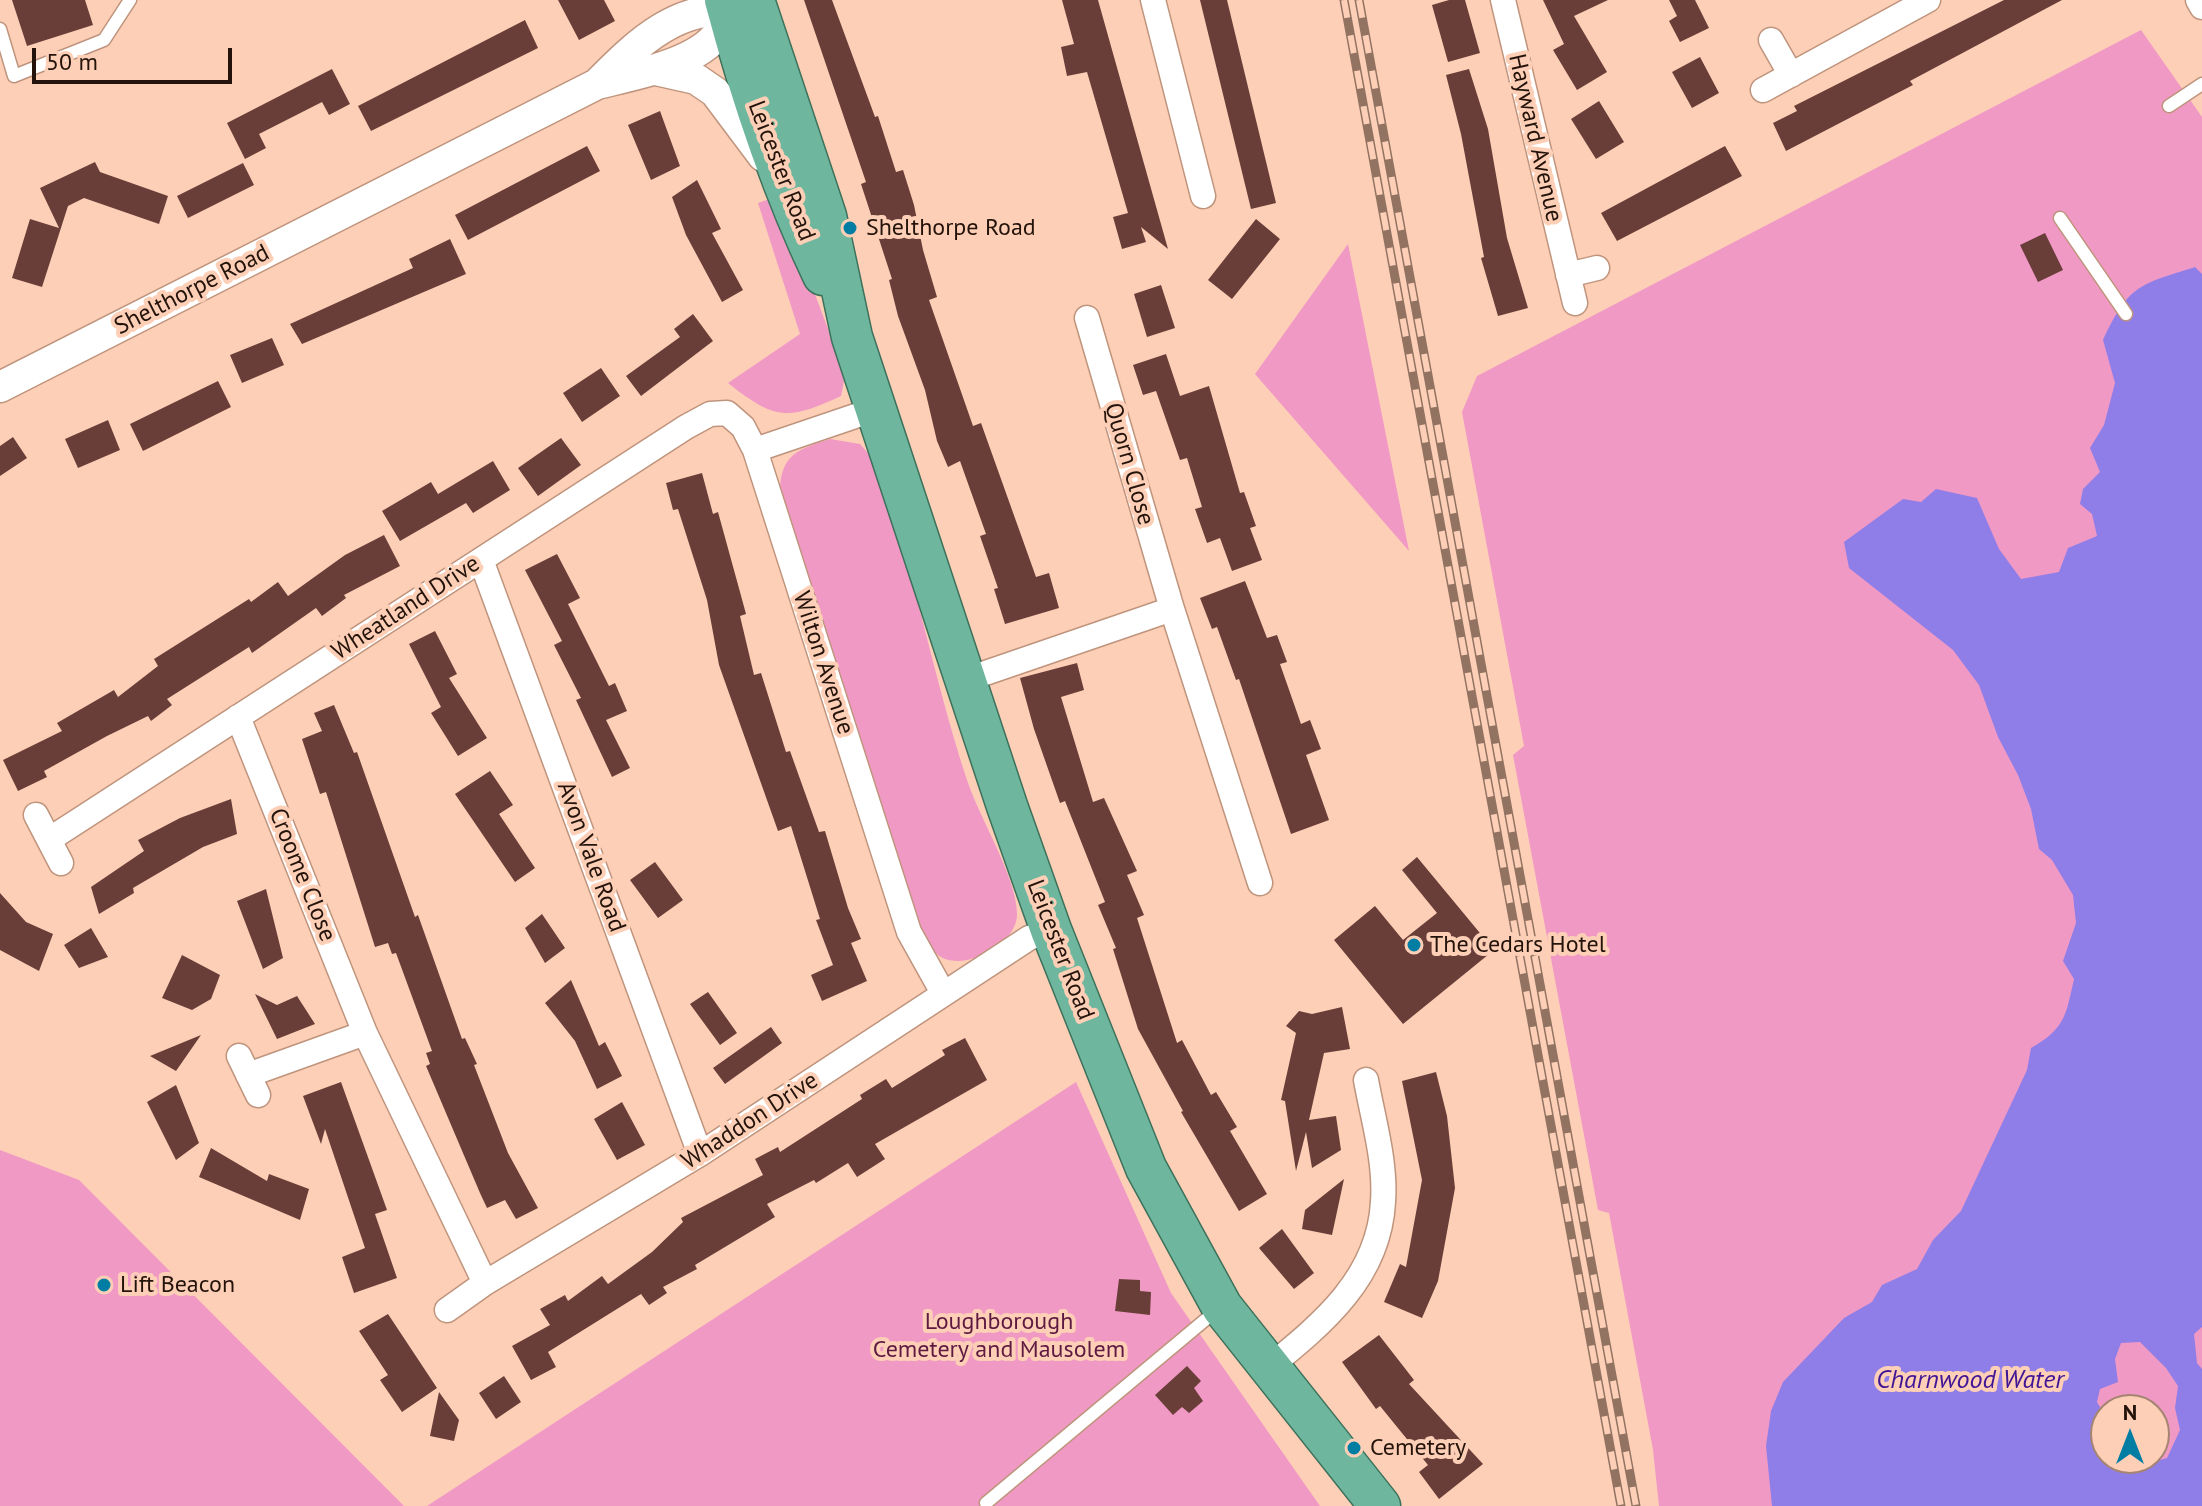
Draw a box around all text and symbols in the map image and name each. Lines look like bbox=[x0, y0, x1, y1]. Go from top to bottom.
scale bar bbox=[36, 32, 236, 82]
text: 50 m bbox=[46, 46, 98, 77]
street label: Hayward Avenue bbox=[1502, 51, 1568, 225]
street label: Leicester Road bbox=[741, 97, 821, 245]
place label: Shelthorpe Road bbox=[866, 214, 1036, 242]
marker: Shelthorpe Road bbox=[841, 219, 859, 237]
street label: Shelthorpe Road bbox=[110, 239, 274, 341]
street label: Quorn Close bbox=[1098, 400, 1160, 528]
street label: Wheatland Drive bbox=[327, 550, 485, 666]
street label: Wilton Avenue bbox=[786, 588, 860, 738]
street label: Avon Vale Road bbox=[551, 778, 631, 936]
street label: Croome Close bbox=[262, 804, 342, 946]
street label: Leicester Road bbox=[1020, 876, 1100, 1024]
place label: The Cedars Hotel bbox=[1430, 931, 1606, 959]
marker: The Cedars Hotel bbox=[1405, 936, 1423, 954]
street label: Whaddon Drive bbox=[676, 1066, 824, 1176]
place label: Lift Beacon bbox=[120, 1271, 235, 1299]
marker: Lift Beacon bbox=[95, 1276, 113, 1294]
park label: Loughborough Cemetery and Mausolem bbox=[873, 1308, 1125, 1364]
water label: Charnwood Water bbox=[1876, 1365, 2064, 1397]
north arrow bbox=[2090, 1394, 2170, 1474]
text: N bbox=[2123, 1398, 2137, 1426]
place label: Cemetery bbox=[1370, 1434, 1466, 1462]
marker: Cemetery bbox=[1345, 1439, 1363, 1457]

